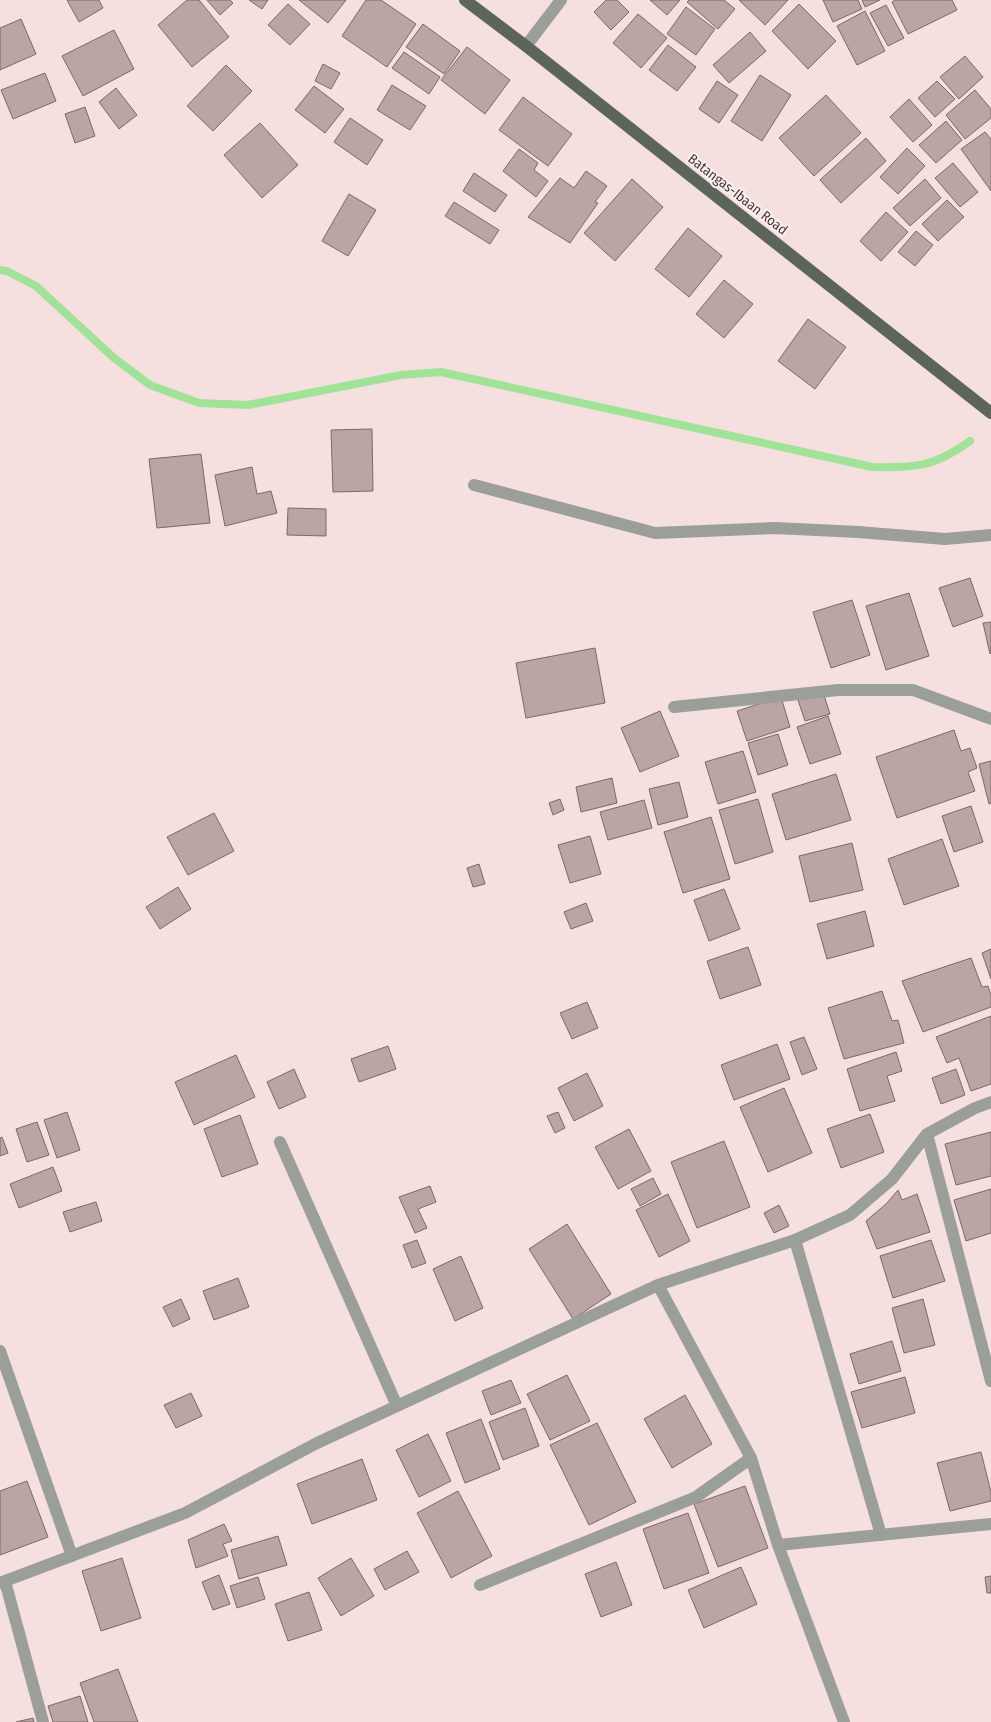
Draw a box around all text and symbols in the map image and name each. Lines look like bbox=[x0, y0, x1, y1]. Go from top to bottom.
street label: Batangas-Ibaan Road bbox=[685, 150, 791, 239]

